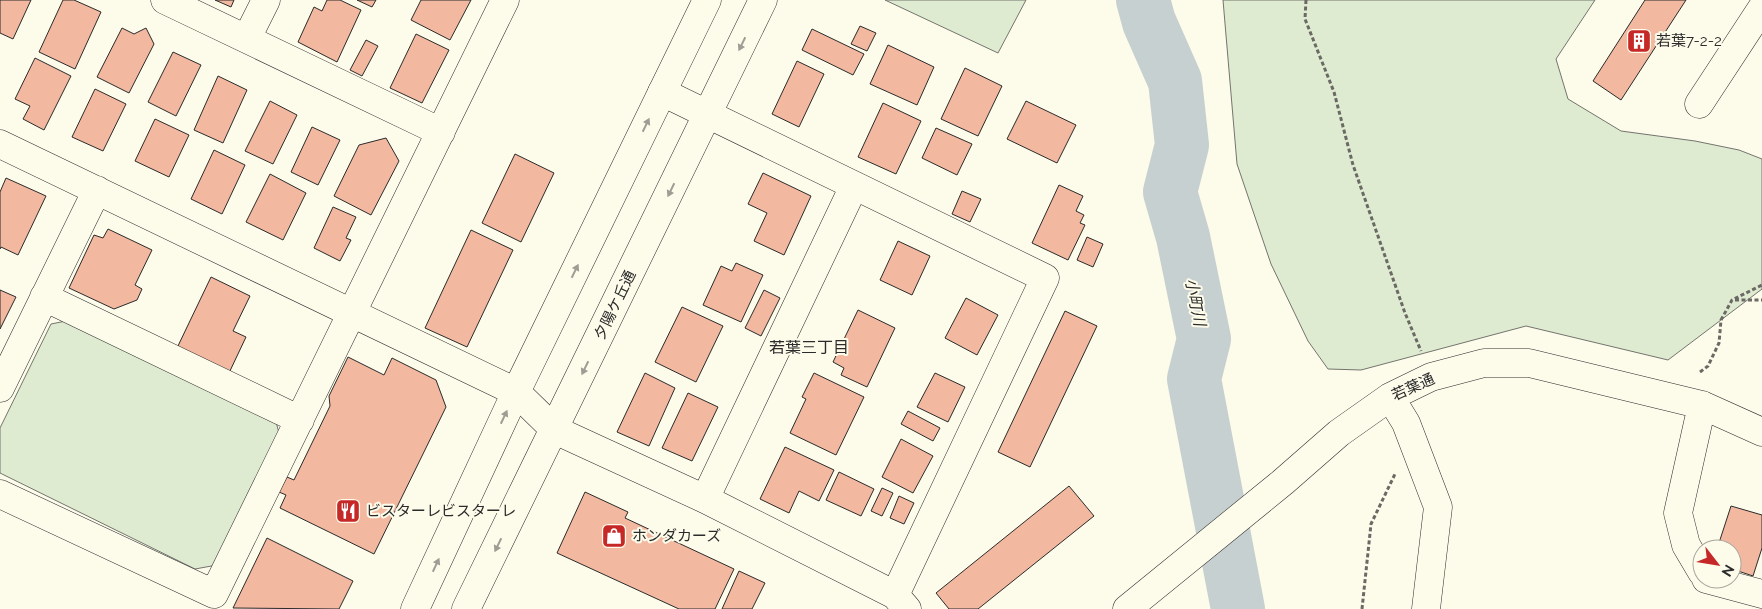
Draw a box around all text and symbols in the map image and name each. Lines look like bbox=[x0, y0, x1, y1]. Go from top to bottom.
building icon: 若葉7-2-2 bbox=[1626, 28, 1652, 54]
place label: 若葉7-2-2 bbox=[1656, 32, 1722, 50]
one-way arrow bbox=[738, 37, 746, 51]
one-way arrow bbox=[642, 118, 650, 132]
one-way arrow bbox=[667, 183, 675, 197]
one-way arrow bbox=[571, 264, 579, 278]
street label: 夕陽ケ丘通 bbox=[590, 267, 640, 343]
water label: 小町川 bbox=[1182, 277, 1210, 329]
district label: 若葉三丁目 bbox=[769, 338, 849, 357]
one-way arrow bbox=[581, 361, 589, 375]
street label: 若葉通 bbox=[1389, 370, 1437, 404]
one-way arrow bbox=[500, 410, 508, 424]
restaurant icon: ビスターレビスターレ bbox=[335, 498, 361, 524]
place label: ビスターレビスターレ bbox=[366, 502, 516, 520]
shop icon: ホンダカーズ bbox=[601, 523, 627, 549]
place label: ホンダカーズ bbox=[632, 527, 721, 545]
one-way arrow bbox=[494, 538, 502, 552]
north arrow bbox=[1692, 539, 1742, 589]
one-way arrow bbox=[432, 558, 440, 572]
text: N bbox=[1719, 562, 1738, 579]

